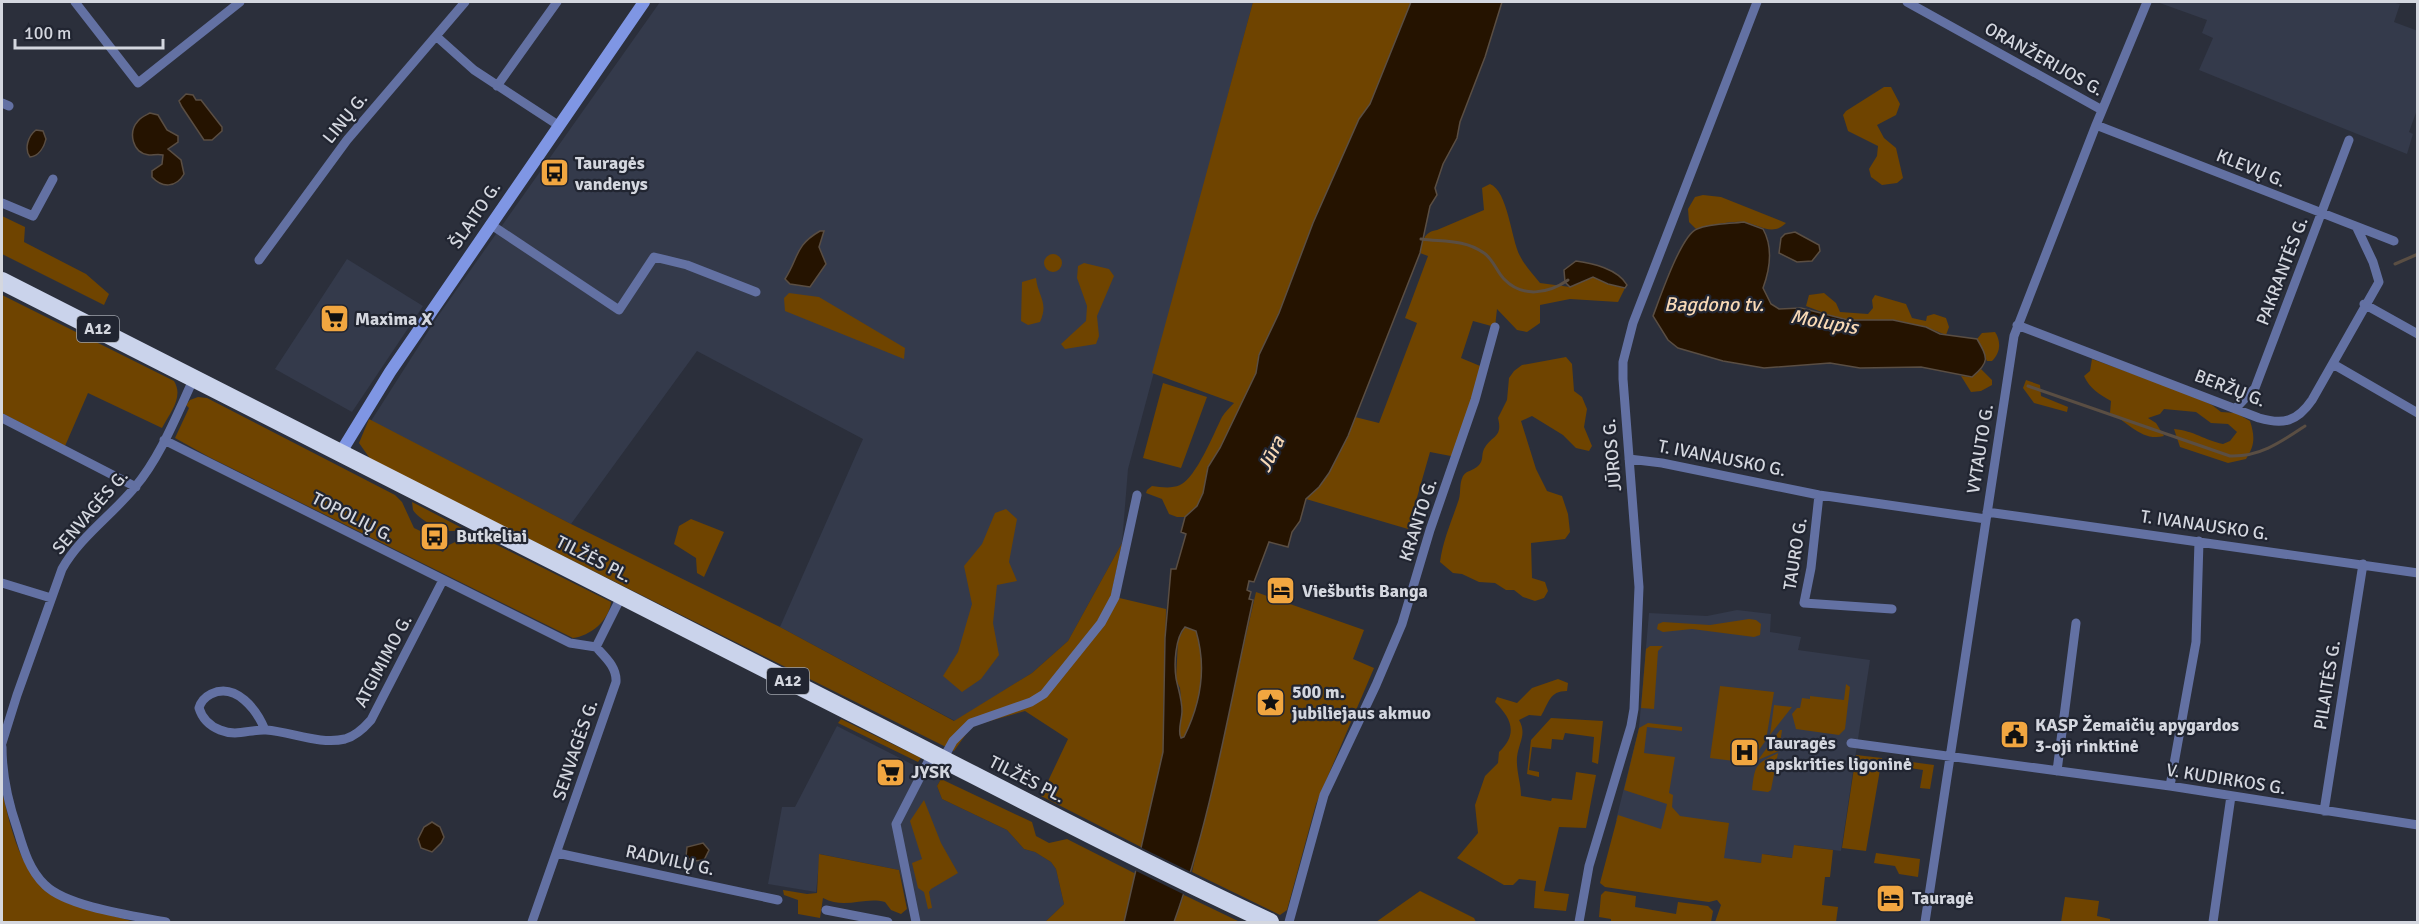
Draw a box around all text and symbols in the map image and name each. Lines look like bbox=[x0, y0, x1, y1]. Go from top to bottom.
scale bar bbox=[15, 12, 164, 50]
street label: ORANŽERIJOS G. bbox=[1981, 17, 2107, 101]
text: 100 m bbox=[24, 22, 71, 44]
street label: LINŲ G. bbox=[318, 88, 372, 148]
street label: KLEVŲ G. bbox=[2213, 144, 2289, 192]
place label: Tauragės vandenys bbox=[574, 152, 648, 195]
bus stop icon: Tauragės vandenys bbox=[538, 157, 570, 189]
street label: ŠLAITO G. bbox=[445, 177, 505, 253]
street label: PAKRANTĖS G. bbox=[2251, 214, 2313, 328]
water label: Bagdono tv. bbox=[1664, 292, 1764, 317]
supermarket icon: Maxima X bbox=[318, 303, 350, 335]
water label: Molupis bbox=[1788, 304, 1862, 341]
place label: Maxima X bbox=[355, 308, 432, 330]
road number: A12 bbox=[77, 316, 119, 342]
street label: BERŽŲ G. bbox=[2191, 364, 2269, 412]
street label: VYTAUTO G. bbox=[1962, 403, 1998, 495]
street label: JŪROS G. bbox=[1598, 418, 1626, 492]
water label: Jūra bbox=[1252, 431, 1291, 476]
street label: T. IVANAUSKO G. bbox=[1656, 435, 1788, 481]
street label: SENVAGĖS G. bbox=[47, 465, 133, 559]
street label: KRANTO G. bbox=[1394, 476, 1442, 564]
street label: TOPOLIŲ G. bbox=[308, 487, 398, 547]
street label: T. IVANAUSKO G. bbox=[2139, 505, 2271, 545]
street label: TAURO G. bbox=[1778, 516, 1812, 592]
bus stop icon: Butkeliai bbox=[419, 520, 451, 552]
place label: Butkeliai bbox=[456, 525, 527, 547]
street label: TILŽĖS PL. bbox=[553, 531, 635, 587]
hotel icon: Viešbutis Banga bbox=[1265, 575, 1297, 607]
place label: Viešbutis Banga bbox=[1302, 580, 1428, 602]
street label: ATGIMIMO G. bbox=[349, 611, 417, 711]
street label: PILAITĖS G. bbox=[2309, 639, 2345, 731]
road number: A12 bbox=[767, 668, 809, 694]
place label: 500 m. jubiliejaus akmuo bbox=[1292, 681, 1431, 724]
place icon: 500 m. jubiliejaus akmuo bbox=[1255, 686, 1287, 718]
street label: SENVAGĖS G. bbox=[548, 697, 602, 803]
place label: KASP Žemaičių apygardos 3-oji rinktinė bbox=[2035, 714, 2239, 757]
public building icon: KASP Žemaičių apygardos 3-oji rinktinė bbox=[1998, 719, 2030, 751]
place label: Tauragės apskrities ligoninė bbox=[1766, 732, 1912, 775]
hospital icon: Tauragės apskrities ligoninė bbox=[1729, 737, 1761, 769]
street label: TILŽĖS PL. bbox=[986, 751, 1068, 807]
supermarket icon: JYSK bbox=[874, 756, 906, 788]
street label: V. KUDIRKOS G. bbox=[2165, 759, 2287, 799]
place label: JYSK bbox=[911, 761, 951, 783]
street label: RADVILŲ G. bbox=[624, 840, 716, 880]
hotel icon: Tauragė bbox=[1875, 882, 1907, 914]
place label: Tauragė bbox=[1912, 887, 1974, 909]

